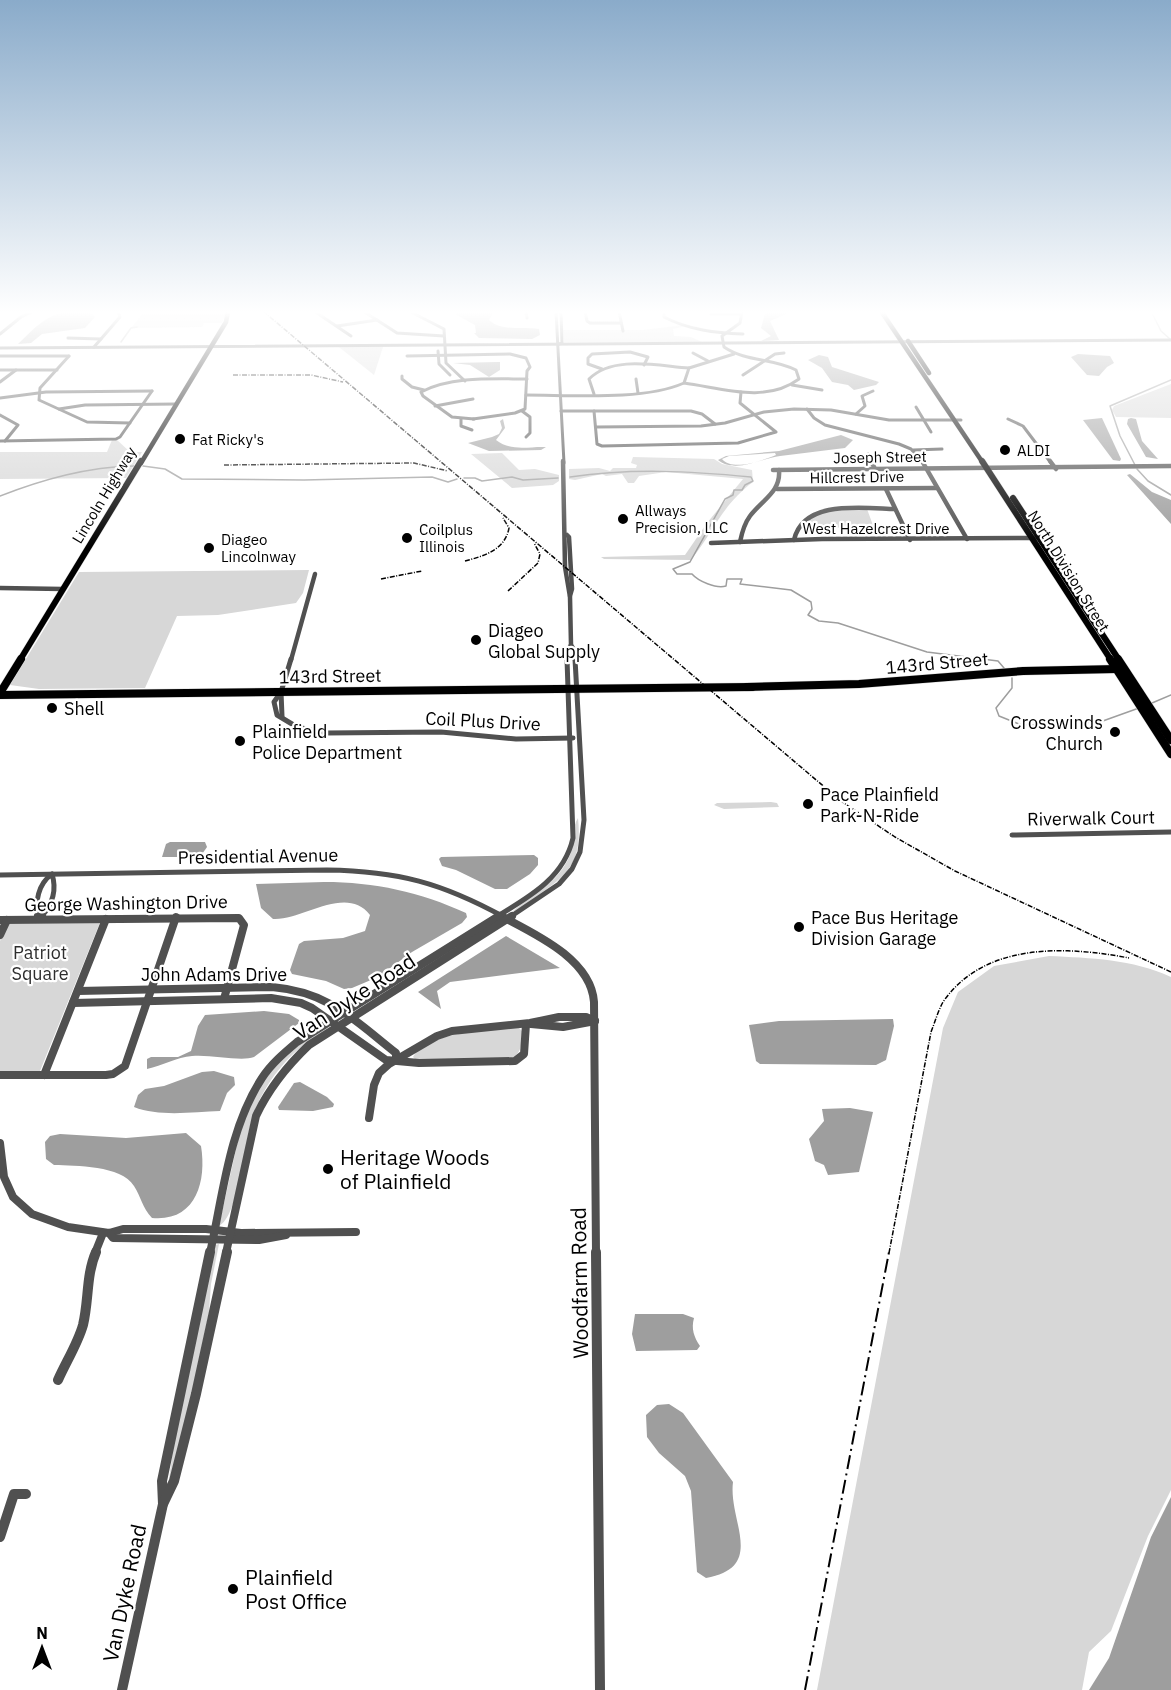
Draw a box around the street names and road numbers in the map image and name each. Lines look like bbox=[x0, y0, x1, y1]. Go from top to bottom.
street label: Lincoln Highway bbox=[68, 443, 141, 547]
street label: Joseph Street bbox=[833, 447, 927, 467]
street label: Hillcrest Drive bbox=[810, 467, 904, 487]
street label: North Division Street bbox=[1024, 507, 1114, 635]
street label: West Hazelcrest Drive bbox=[802, 519, 950, 538]
street label: 143rd Street bbox=[885, 647, 989, 679]
street label: 143rd Street bbox=[278, 664, 382, 688]
street label: Coil Plus Drive bbox=[425, 706, 541, 736]
street label: Riverwalk Court bbox=[1027, 805, 1155, 831]
street label: Presidential Avenue bbox=[177, 843, 339, 869]
street label: George Washington Drive bbox=[24, 890, 228, 916]
street label: Van Dyke Road bbox=[288, 946, 420, 1046]
street label: John Adams Drive bbox=[141, 963, 287, 986]
street label: Woodfarm Road bbox=[564, 1207, 594, 1359]
street label: Van Dyke Road bbox=[96, 1521, 152, 1665]

